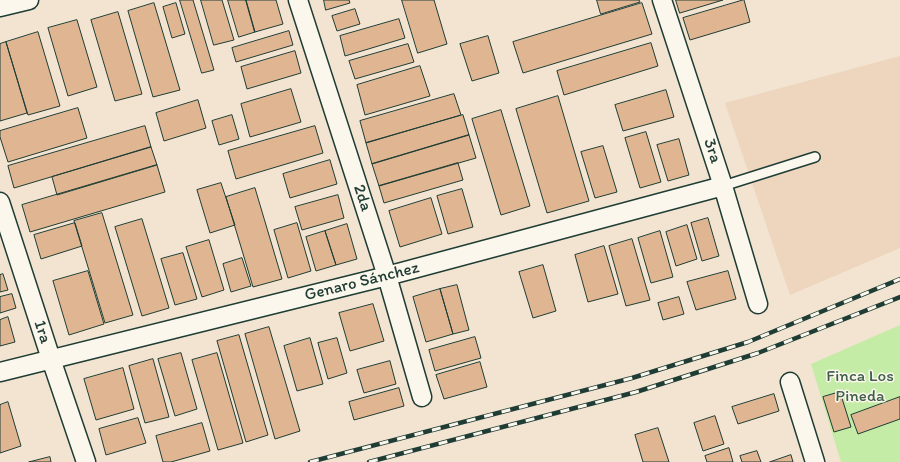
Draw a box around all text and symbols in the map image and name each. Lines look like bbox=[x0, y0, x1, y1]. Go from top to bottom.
street label: 3ra bbox=[698, 136, 726, 166]
street label: 2da bbox=[348, 182, 376, 214]
street label: Genaro Sánchez bbox=[303, 258, 421, 306]
street label: 1ra bbox=[29, 318, 55, 346]
park label: Finca Los Pineda bbox=[826, 367, 894, 407]

